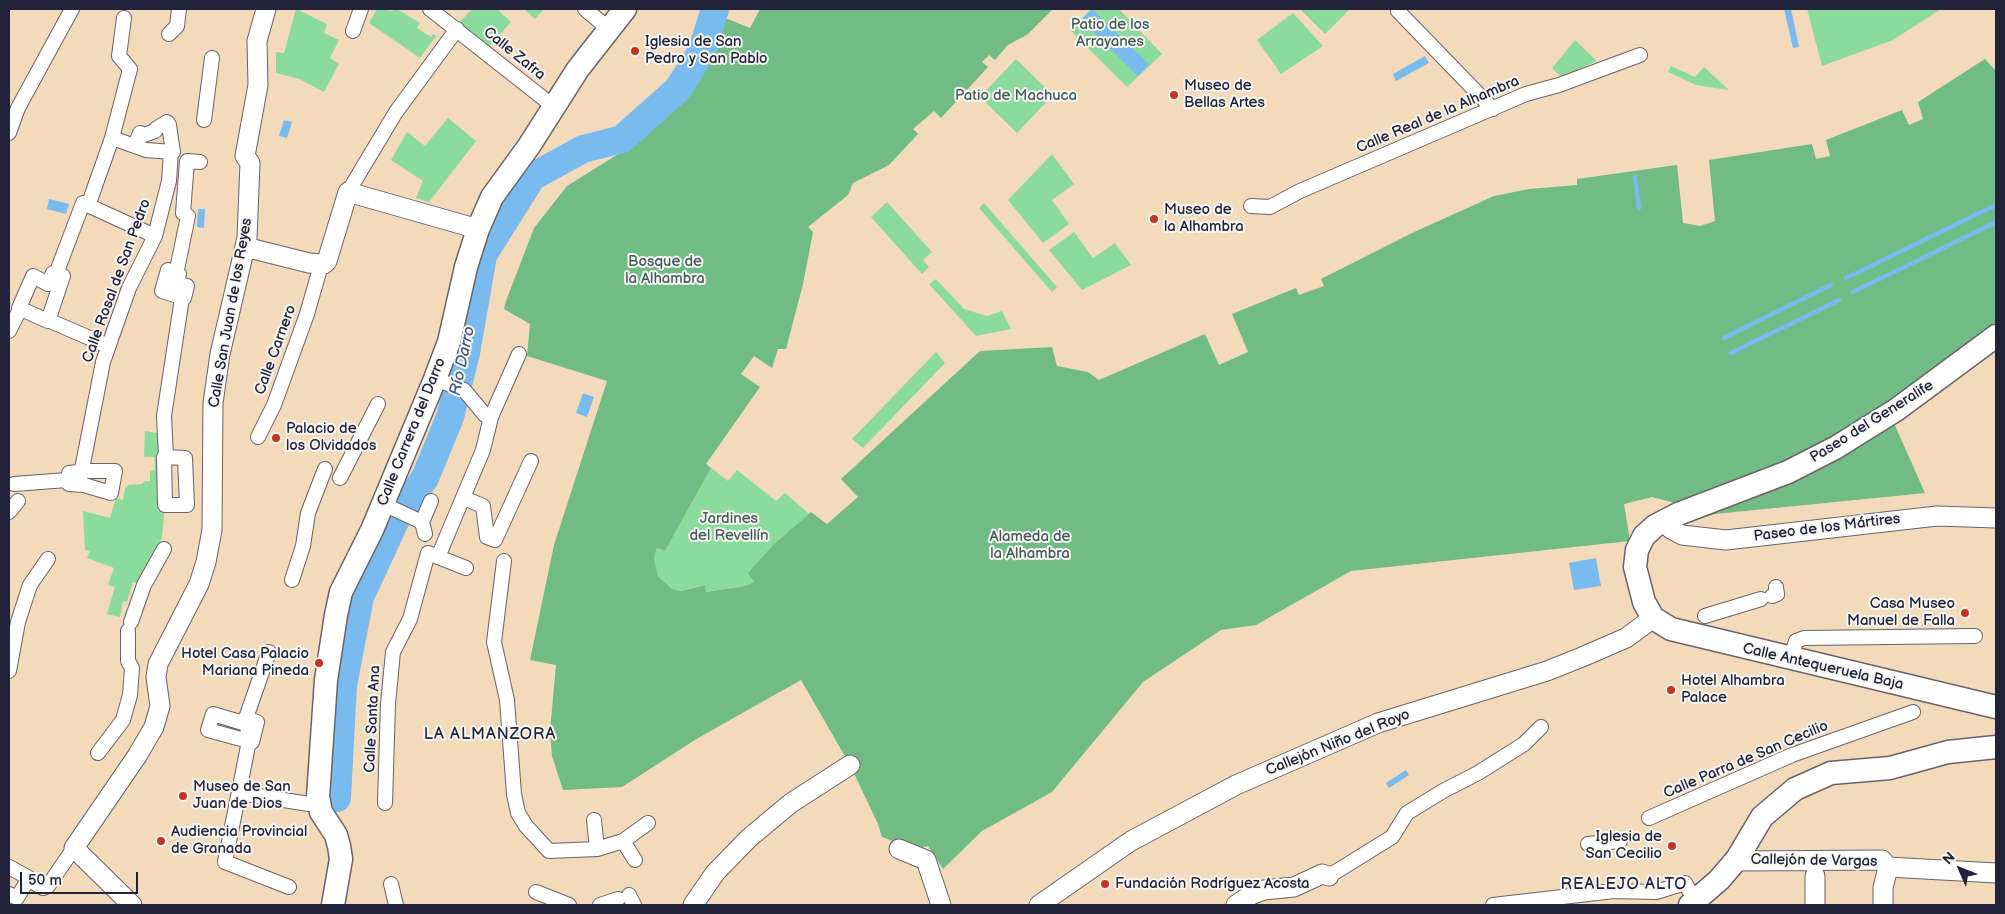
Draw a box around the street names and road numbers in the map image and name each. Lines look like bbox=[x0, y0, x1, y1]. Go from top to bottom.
street label: Calle Zafra bbox=[479, 24, 549, 84]
street label: Calle Real de la Alhambra bbox=[1354, 72, 1522, 158]
street label: Calle Rosal de San Pedro bbox=[79, 197, 155, 365]
street label: Calle San Juan de los Reyes bbox=[205, 217, 257, 409]
street label: Calle Carnero bbox=[251, 303, 301, 397]
street label: Calle Carrera del Darro bbox=[374, 355, 450, 509]
street label: Paseo del Generalife bbox=[1807, 377, 1937, 467]
street label: Paseo de los Mártires bbox=[1753, 510, 1901, 546]
street label: Calle Antequeruela Baja bbox=[1741, 640, 1905, 694]
street label: Calle Santa Ana bbox=[361, 665, 385, 773]
street label: Callejón Niño del Royo bbox=[1263, 706, 1413, 780]
street label: Calle Parra de San Cecilio bbox=[1661, 717, 1831, 803]
street label: Callejón de Vargas bbox=[1750, 851, 1878, 871]

